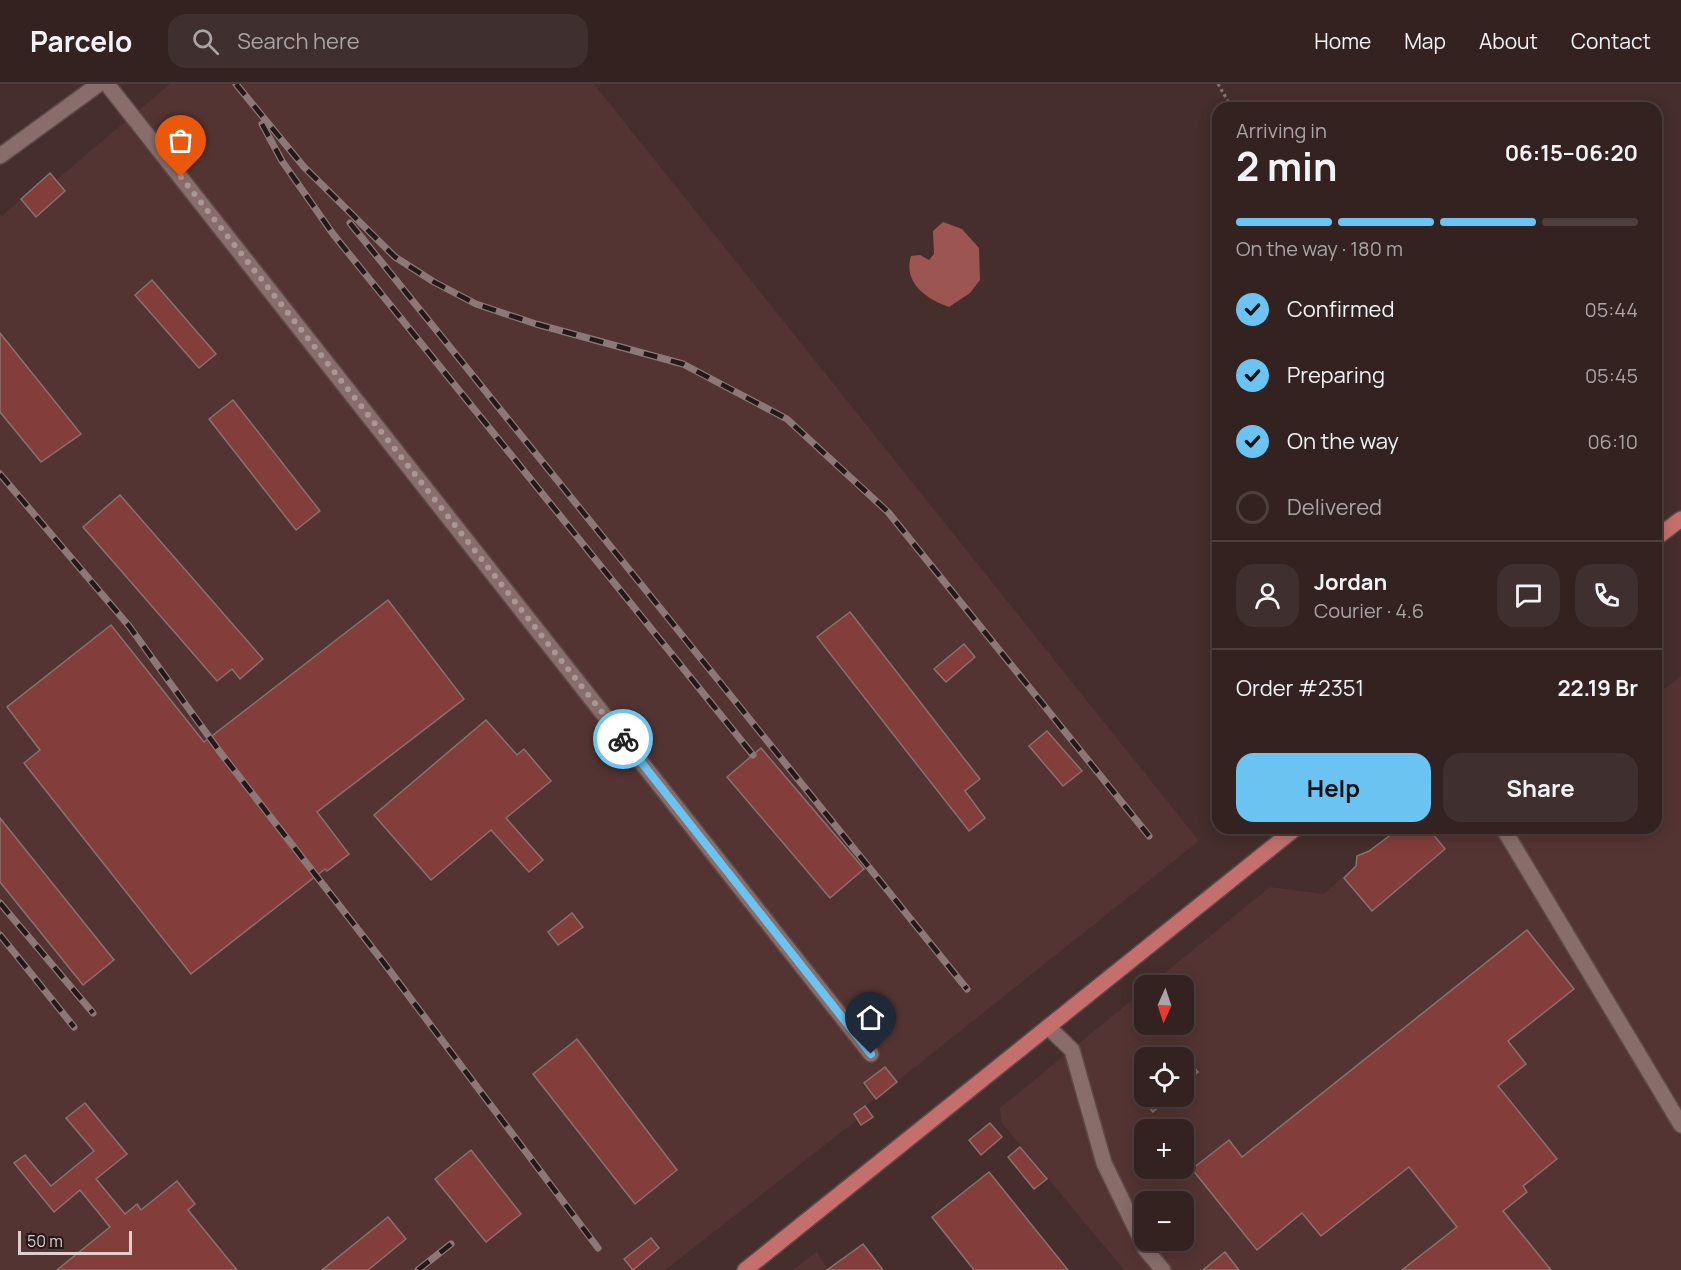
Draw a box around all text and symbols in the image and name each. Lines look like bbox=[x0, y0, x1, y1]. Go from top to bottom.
search box bbox=[168, 14, 588, 68]
text: Parcelo bbox=[30, 22, 132, 60]
icon: search bbox=[189, 25, 222, 58]
text: Search here bbox=[237, 26, 360, 56]
text: Home bbox=[1314, 27, 1371, 55]
text: Map bbox=[1404, 27, 1446, 55]
text: About bbox=[1479, 27, 1538, 55]
text: Contact bbox=[1571, 27, 1651, 55]
pin bbox=[155, 115, 206, 177]
text: Arriving in bbox=[1236, 117, 1327, 144]
icon: bag bbox=[164, 124, 197, 157]
text: 06:15–06:20 bbox=[1505, 138, 1638, 168]
text: 2 min bbox=[1236, 139, 1337, 193]
text: On the way · 180 m bbox=[1236, 235, 1403, 262]
icon: check bbox=[1236, 293, 1269, 326]
text: Confirmed bbox=[1287, 294, 1395, 324]
text: 05:44 bbox=[1584, 296, 1638, 323]
icon: check bbox=[1236, 359, 1269, 392]
text: Preparing bbox=[1287, 360, 1385, 390]
text: 05:45 bbox=[1585, 362, 1638, 389]
icon: check bbox=[1236, 425, 1269, 458]
text: On the way bbox=[1287, 426, 1399, 456]
text: 06:10 bbox=[1587, 428, 1638, 455]
text: Delivered bbox=[1287, 492, 1382, 522]
button: person bbox=[1236, 564, 1299, 627]
button: chat bbox=[1497, 564, 1560, 627]
button: phone bbox=[1575, 564, 1638, 627]
text: Jordan bbox=[1314, 567, 1387, 597]
text: Courier · 4.6 bbox=[1314, 597, 1424, 624]
text: Order #2351 bbox=[1236, 673, 1364, 703]
text: 22.19 Br bbox=[1557, 673, 1638, 703]
courier bbox=[593, 709, 653, 769]
icon: bike bbox=[607, 723, 640, 756]
button: Help bbox=[1236, 753, 1431, 822]
button: Share bbox=[1443, 753, 1638, 822]
north arrow bbox=[1134, 975, 1194, 1035]
map controls bbox=[1134, 975, 1194, 1251]
pin bbox=[845, 992, 896, 1054]
icon: home bbox=[854, 1001, 887, 1034]
button: locate bbox=[1134, 1047, 1194, 1107]
button: + bbox=[1134, 1119, 1194, 1179]
button: − bbox=[1134, 1191, 1194, 1251]
scale bar bbox=[18, 1228, 132, 1256]
text: 50 m bbox=[27, 1230, 63, 1252]

